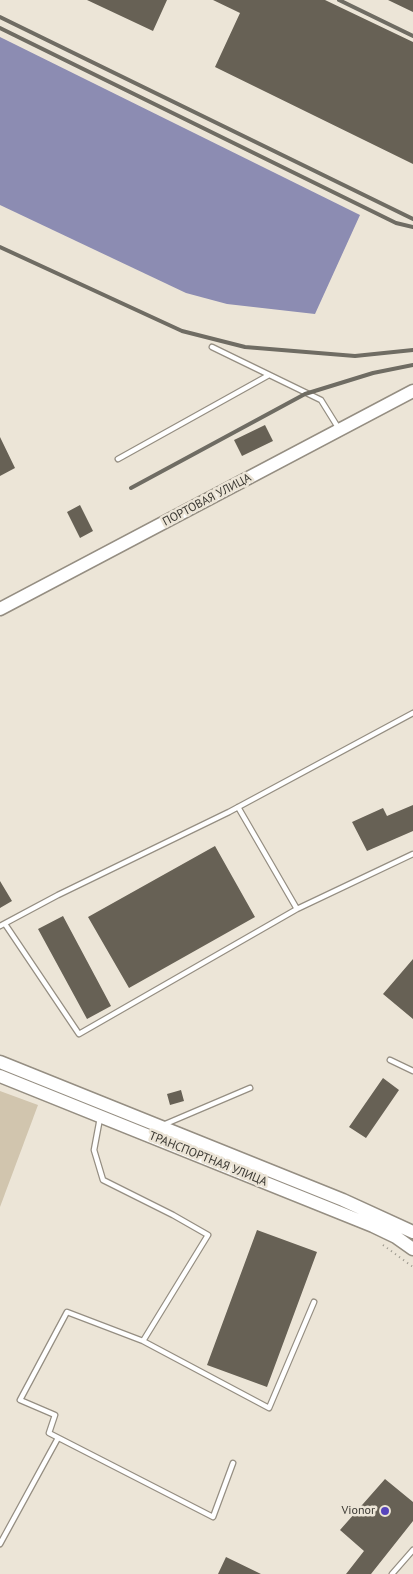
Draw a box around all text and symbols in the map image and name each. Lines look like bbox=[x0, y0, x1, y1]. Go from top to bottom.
street label: ПОРТОВАЯ УЛИЦА bbox=[160, 471, 254, 529]
street label: ТРАНСПОРТНАЯ УЛИЦА bbox=[147, 1129, 269, 1189]
place label: Vionor bbox=[341, 1504, 375, 1518]
marker: Vionor bbox=[379, 1505, 391, 1517]

